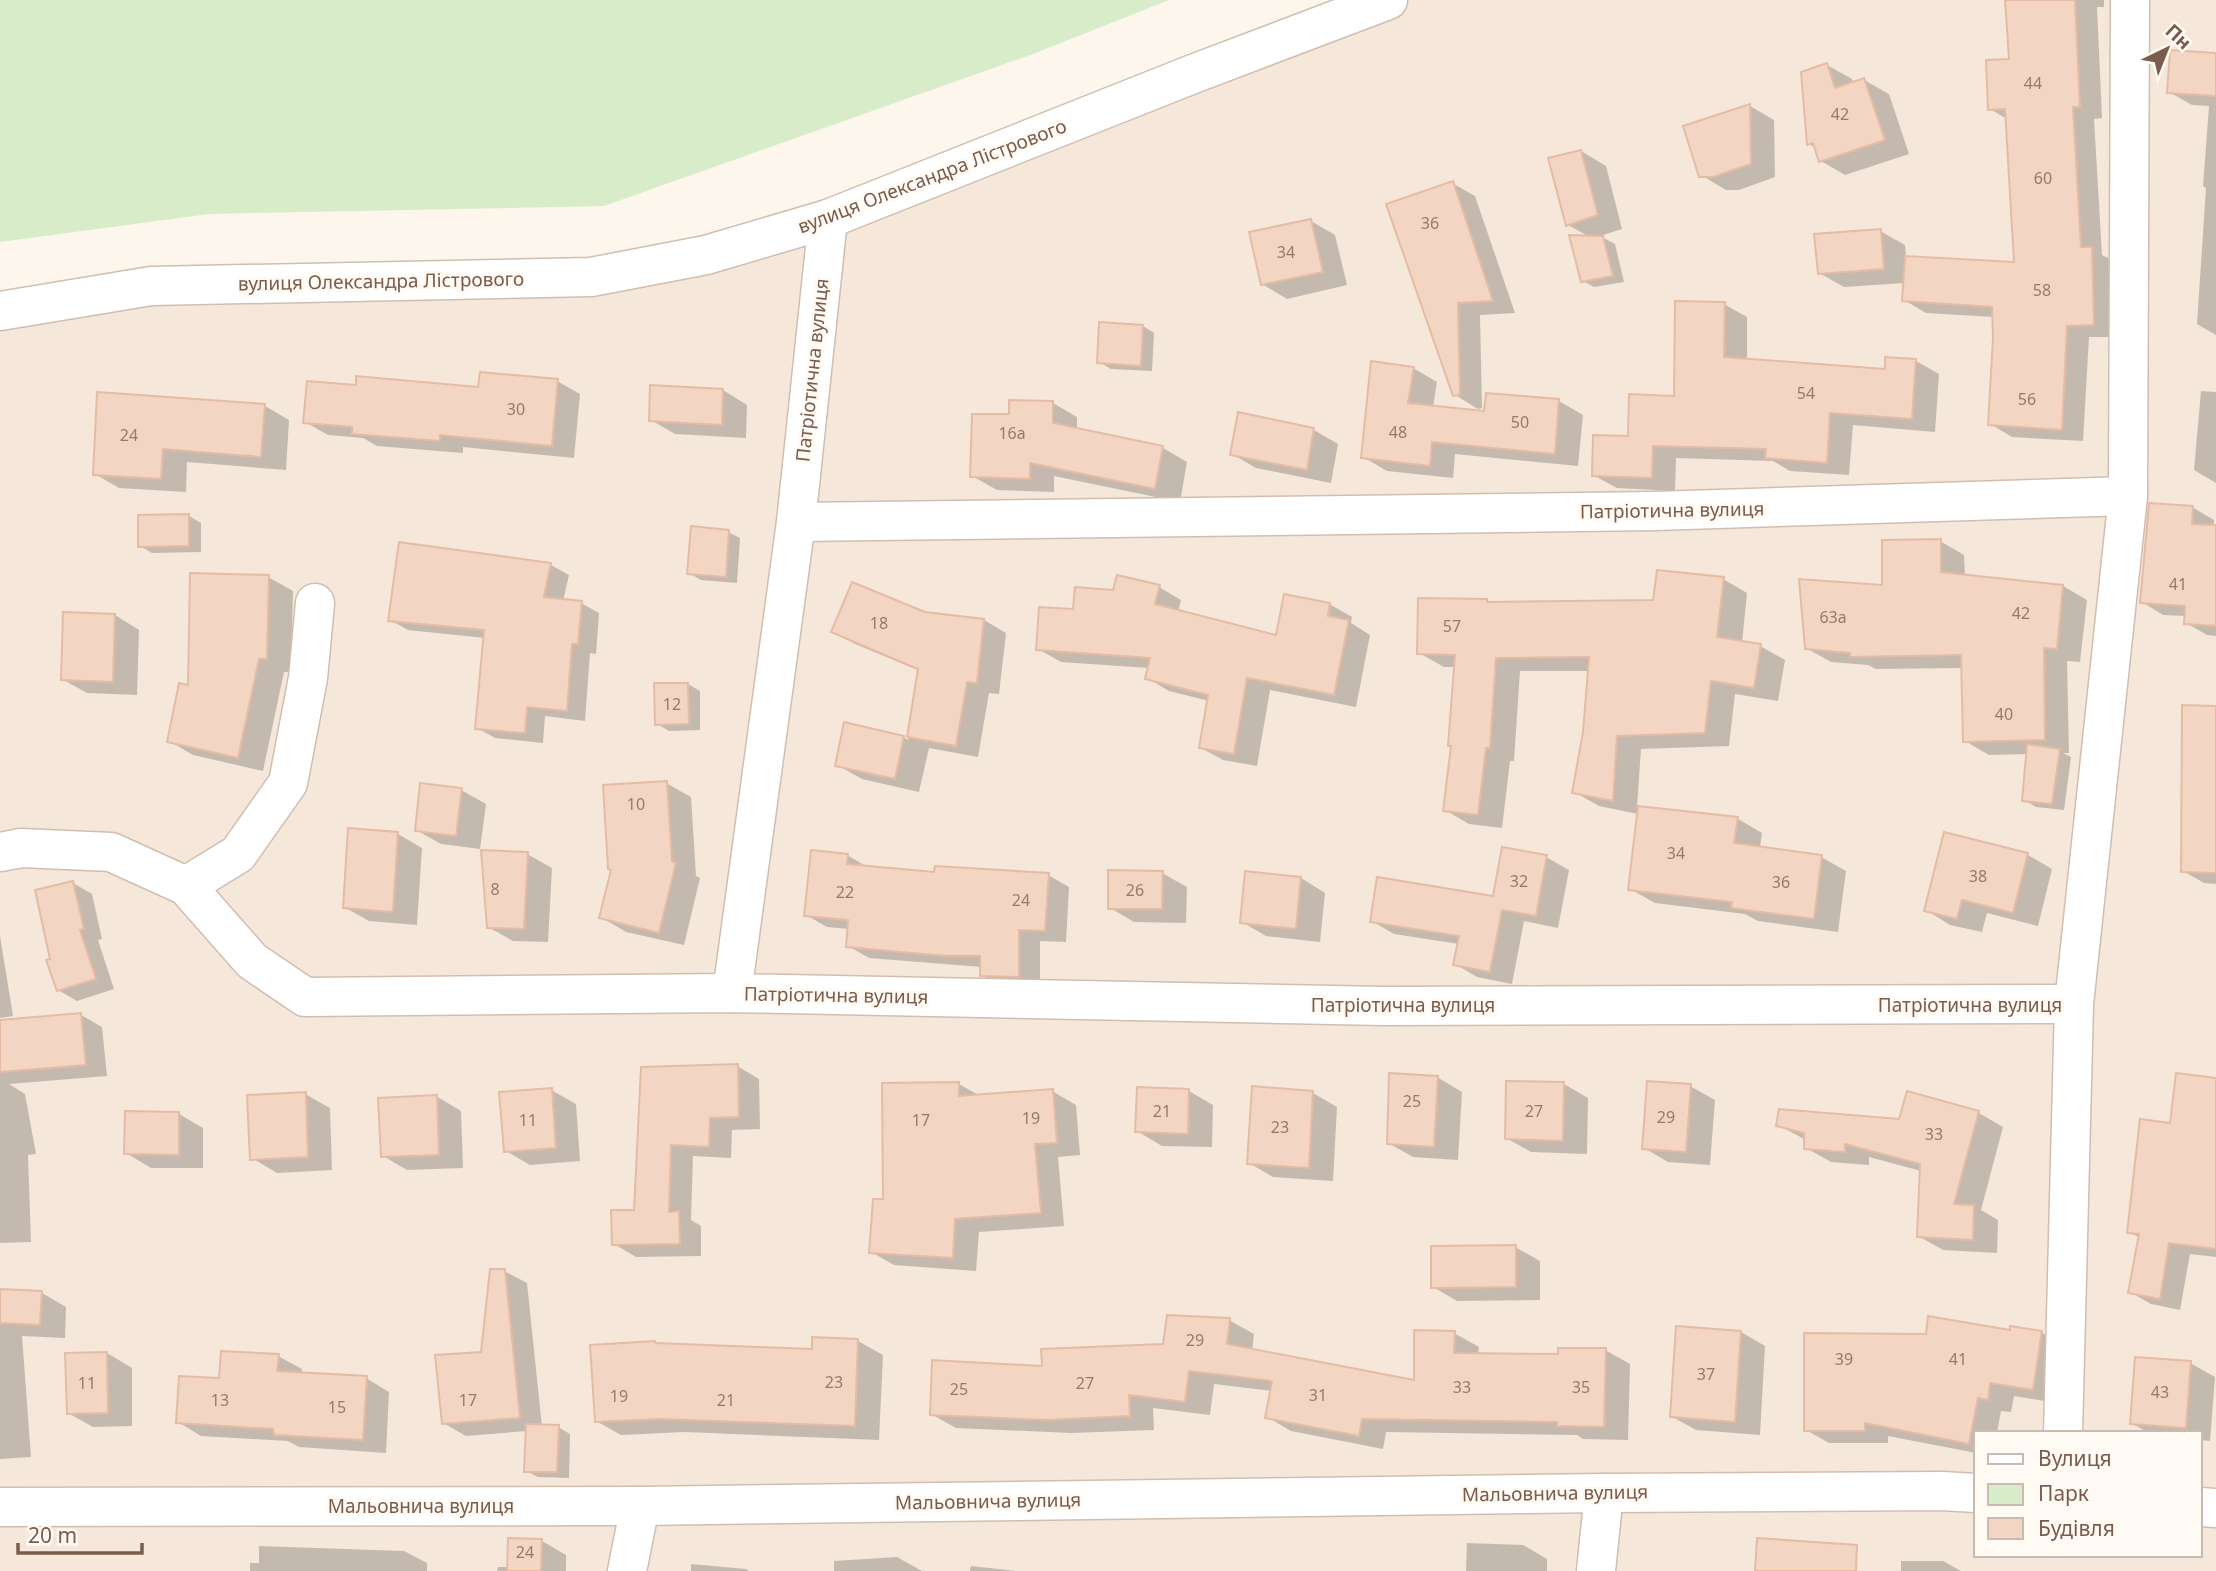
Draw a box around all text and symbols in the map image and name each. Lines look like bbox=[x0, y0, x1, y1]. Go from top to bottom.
north arrow bbox=[2132, 14, 2202, 84]
text: Пн bbox=[2160, 18, 2197, 55]
house number: 44 bbox=[2024, 72, 2042, 94]
house number: 42 bbox=[1831, 103, 1849, 125]
street label: вулиця Олександра Лістрового bbox=[794, 113, 1070, 239]
house number: 60 bbox=[2034, 167, 2052, 189]
house number: 36 bbox=[1421, 212, 1439, 234]
house number: 34 bbox=[1277, 241, 1295, 263]
street label: вулиця Олександра Лістрового bbox=[238, 266, 524, 296]
street label: Патріотична вулиця bbox=[789, 277, 835, 463]
house number: 58 bbox=[2033, 279, 2051, 301]
house number: 54 bbox=[1797, 382, 1815, 404]
house number: 56 bbox=[2018, 388, 2036, 410]
house number: 30 bbox=[507, 398, 525, 420]
house number: 50 bbox=[1511, 411, 1529, 433]
house number: 48 bbox=[1389, 421, 1407, 443]
house number: 16а bbox=[998, 422, 1026, 444]
house number: 24 bbox=[120, 424, 138, 446]
street label: Патріотична вулиця bbox=[1580, 495, 1764, 525]
house number: 41 bbox=[2169, 573, 2187, 595]
house number: 42 bbox=[2012, 602, 2030, 624]
house number: 63а bbox=[1819, 606, 1847, 628]
house number: 18 bbox=[870, 612, 888, 634]
house number: 57 bbox=[1443, 615, 1461, 637]
house number: 12 bbox=[663, 693, 681, 715]
house number: 40 bbox=[1995, 703, 2013, 725]
house number: 10 bbox=[627, 793, 645, 815]
house number: 34 bbox=[1667, 842, 1685, 864]
house number: 38 bbox=[1969, 865, 1987, 887]
house number: 32 bbox=[1510, 870, 1528, 892]
house number: 36 bbox=[1772, 871, 1790, 893]
house number: 8 bbox=[490, 878, 500, 900]
house number: 26 bbox=[1126, 879, 1144, 901]
house number: 22 bbox=[836, 881, 854, 903]
house number: 24 bbox=[1012, 889, 1030, 911]
street label: Патріотична вулиця bbox=[744, 980, 928, 1010]
street label: Патріотична вулиця bbox=[1311, 992, 1495, 1018]
street label: Патріотична вулиця bbox=[1878, 992, 2062, 1018]
house number: 25 bbox=[1403, 1090, 1421, 1112]
house number: 21 bbox=[1153, 1100, 1171, 1122]
house number: 27 bbox=[1525, 1100, 1543, 1122]
house number: 29 bbox=[1657, 1106, 1675, 1128]
house number: 19 bbox=[1022, 1107, 1040, 1129]
house number: 11 bbox=[519, 1109, 537, 1131]
house number: 17 bbox=[912, 1109, 930, 1131]
house number: 23 bbox=[1271, 1116, 1289, 1138]
house number: 33 bbox=[1925, 1123, 1943, 1145]
house number: 29 bbox=[1186, 1329, 1204, 1351]
house number: 39 bbox=[1835, 1348, 1853, 1370]
house number: 41 bbox=[1949, 1348, 1967, 1370]
house number: 37 bbox=[1697, 1363, 1715, 1385]
house number: 23 bbox=[825, 1371, 843, 1393]
house number: 11 bbox=[78, 1372, 96, 1394]
house number: 27 bbox=[1076, 1372, 1094, 1394]
house number: 33 bbox=[1453, 1376, 1471, 1398]
house number: 35 bbox=[1572, 1376, 1590, 1398]
house number: 25 bbox=[950, 1378, 968, 1400]
house number: 43 bbox=[2151, 1381, 2169, 1403]
house number: 31 bbox=[1309, 1384, 1327, 1406]
house number: 19 bbox=[610, 1385, 628, 1407]
house number: 13 bbox=[211, 1389, 229, 1411]
house number: 17 bbox=[459, 1389, 477, 1411]
house number: 21 bbox=[717, 1389, 735, 1411]
house number: 15 bbox=[328, 1396, 346, 1418]
legend bbox=[1974, 1431, 2202, 1557]
text: Вулиця bbox=[2038, 1444, 2112, 1472]
street label: Мальовнича вулиця bbox=[1462, 1478, 1648, 1508]
text: Парк bbox=[2038, 1479, 2089, 1507]
street label: Мальовнича вулиця bbox=[895, 1486, 1081, 1516]
street label: Мальовнича вулиця bbox=[328, 1493, 514, 1519]
scale bar bbox=[18, 1512, 142, 1556]
text: Будівля bbox=[2038, 1514, 2115, 1542]
text: 20 m bbox=[28, 1521, 77, 1549]
house number: 24 bbox=[516, 1541, 534, 1563]

